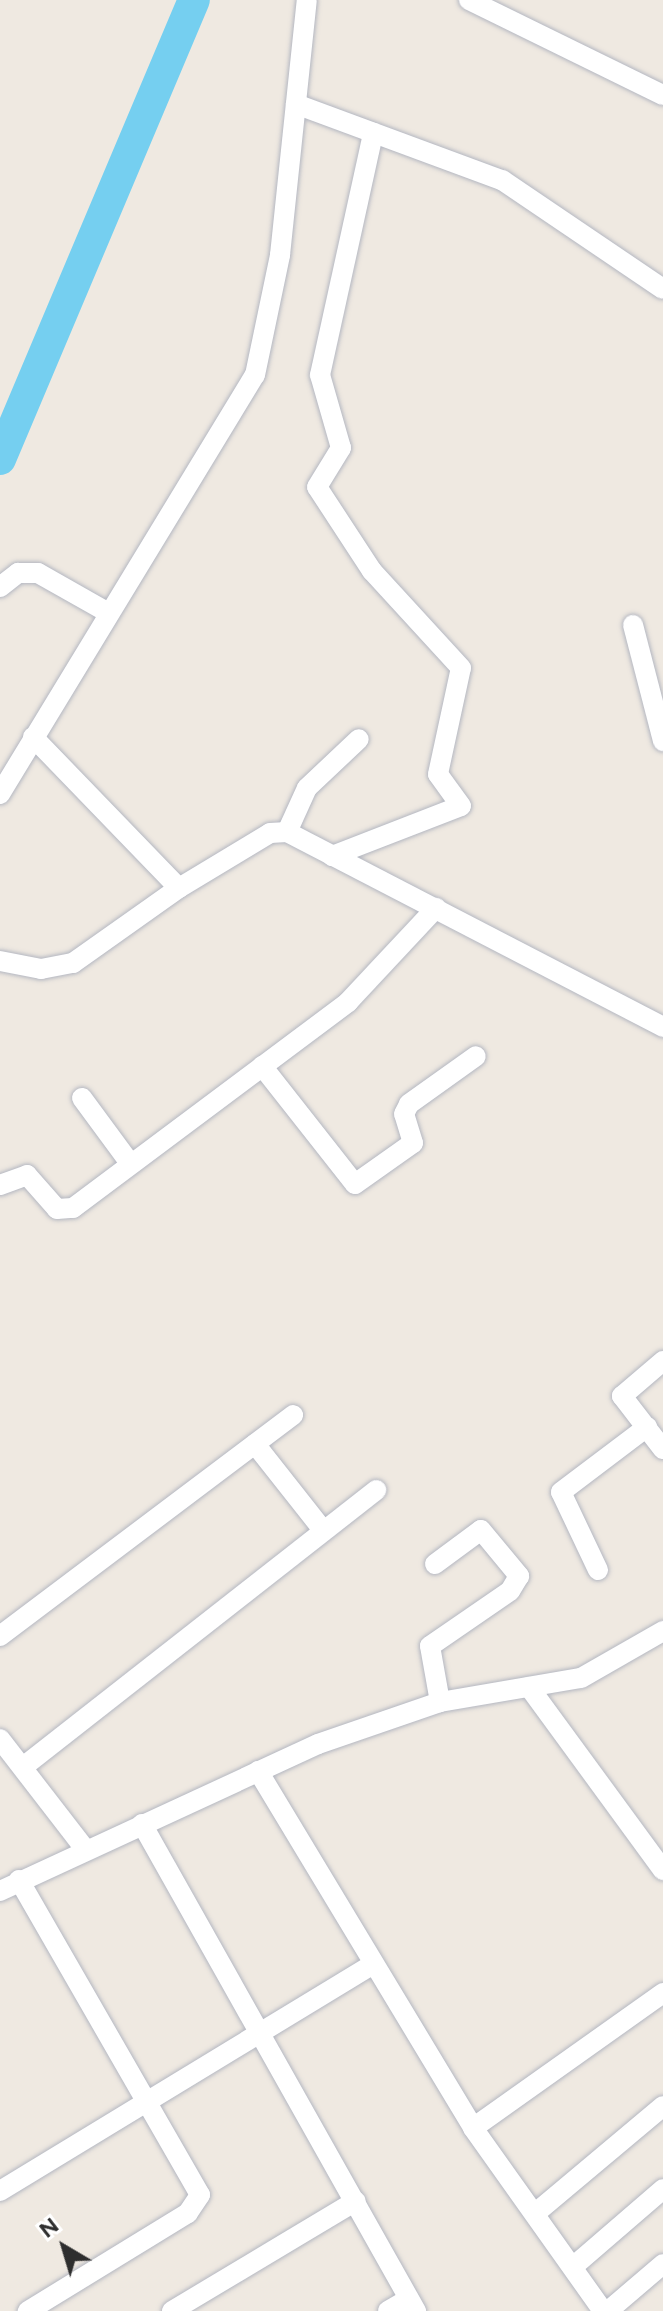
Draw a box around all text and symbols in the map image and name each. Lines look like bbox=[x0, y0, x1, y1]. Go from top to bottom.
north arrow bbox=[24, 2207, 104, 2287]
text: N bbox=[34, 2212, 64, 2244]

